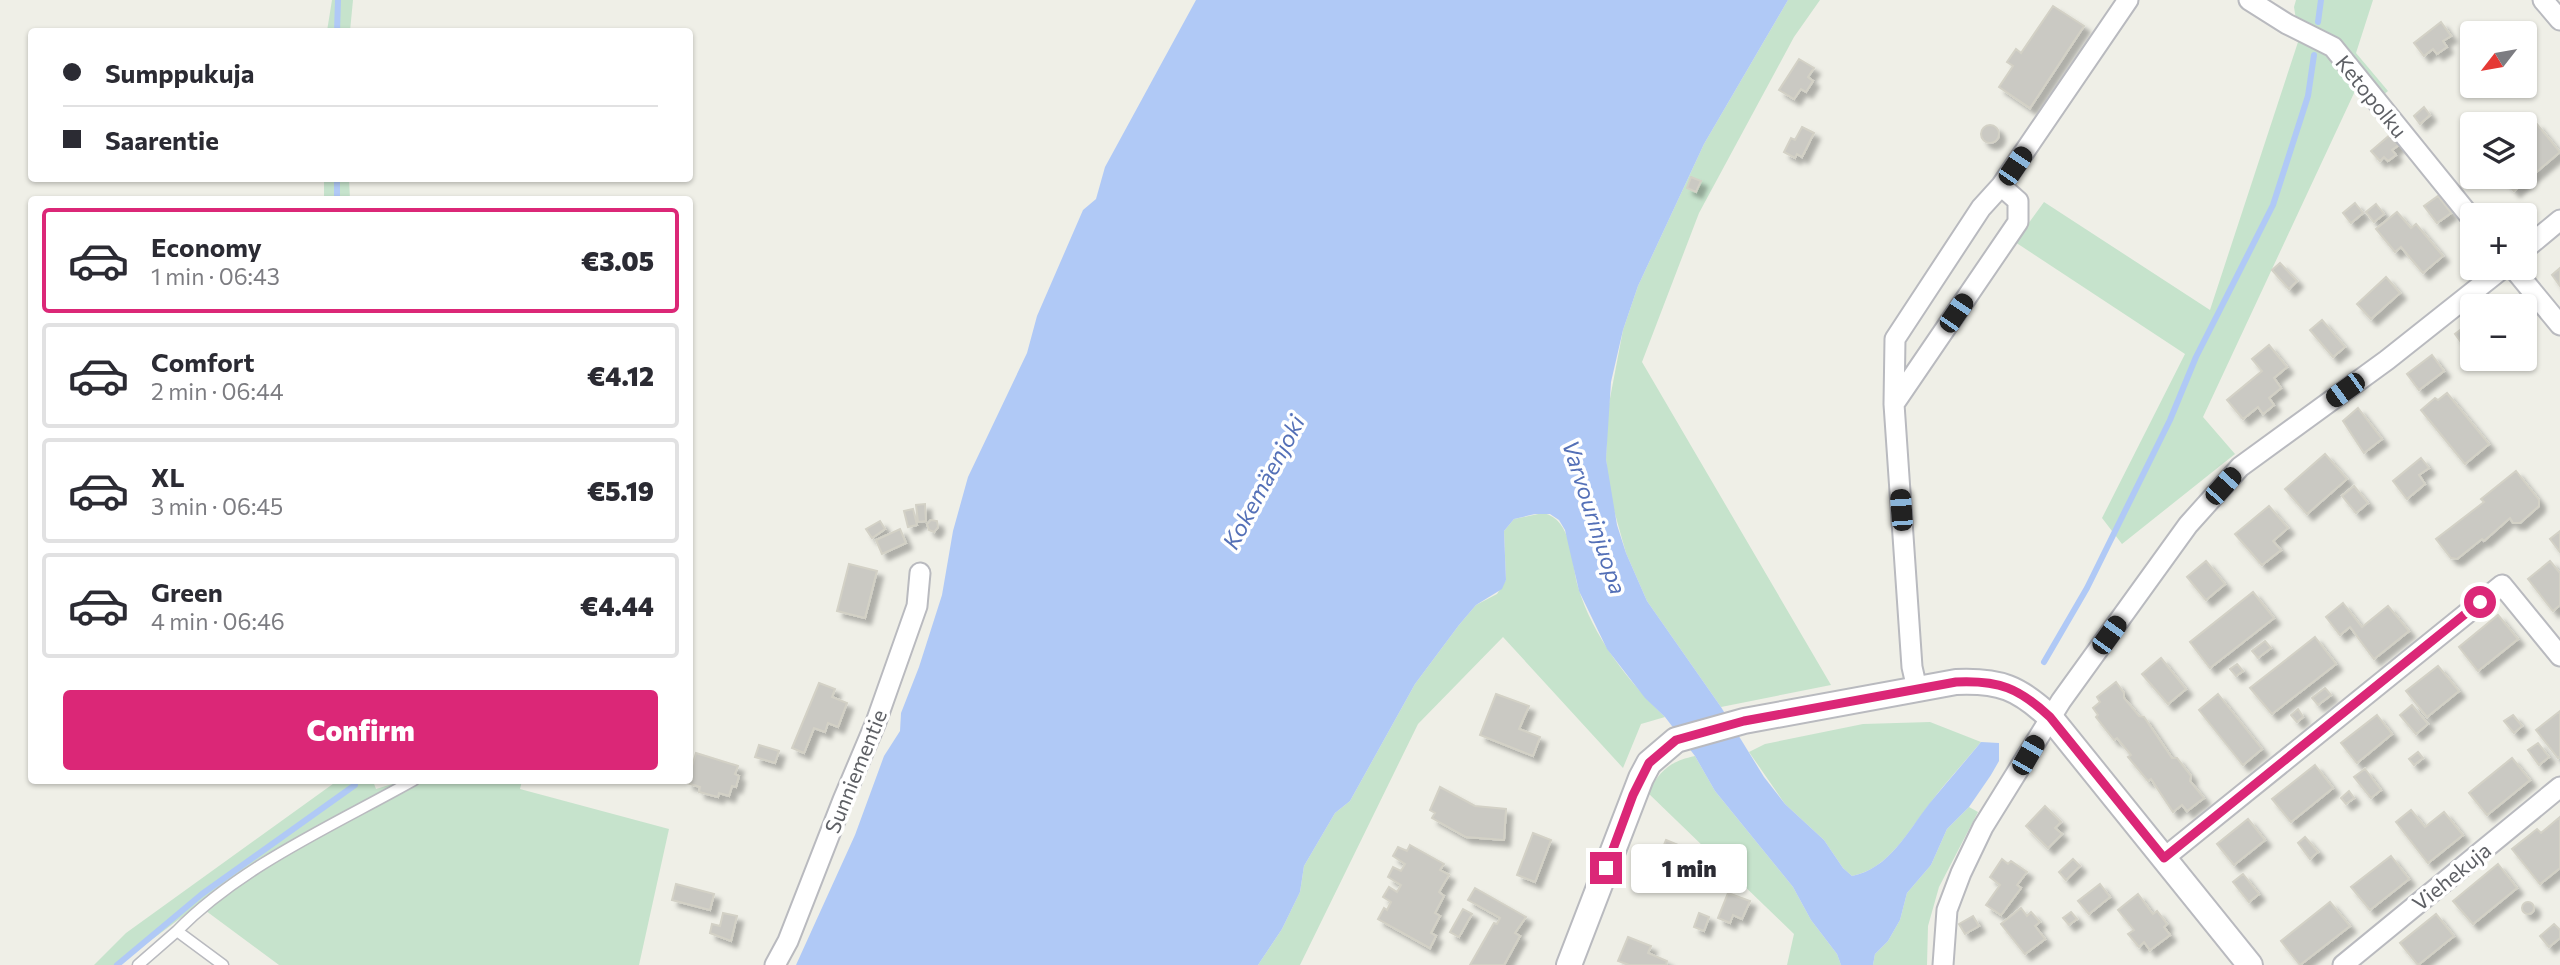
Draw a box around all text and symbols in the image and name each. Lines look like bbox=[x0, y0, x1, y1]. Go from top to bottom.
north arrow bbox=[2460, 21, 2538, 98]
map controls bbox=[2460, 21, 2537, 371]
street label: Ketopolku bbox=[2331, 50, 2413, 142]
text: Sumppukuja bbox=[105, 57, 254, 88]
button: layers bbox=[2460, 112, 2537, 189]
text: Saarentie bbox=[105, 124, 219, 155]
car bbox=[1995, 143, 2036, 189]
button: + bbox=[2460, 203, 2537, 280]
icon: car bbox=[67, 229, 130, 292]
text: Economy bbox=[151, 231, 262, 262]
text: €3.05 bbox=[581, 245, 654, 276]
text: 1 min · 06:43 bbox=[151, 262, 280, 290]
car bbox=[1936, 290, 1977, 336]
button: − bbox=[2460, 294, 2537, 371]
icon: car bbox=[67, 344, 130, 407]
text: Comfort bbox=[151, 346, 254, 377]
text: €4.12 bbox=[587, 360, 654, 391]
car bbox=[2322, 369, 2369, 411]
text: 2 min · 06:44 bbox=[151, 377, 284, 405]
water label: Kokemäenjoki bbox=[1216, 409, 1310, 554]
water label: Varvourinjuopa bbox=[1557, 436, 1633, 598]
icon: car bbox=[67, 459, 130, 522]
text: XL bbox=[151, 461, 185, 492]
car bbox=[2202, 463, 2245, 509]
text: €5.19 bbox=[587, 475, 654, 506]
car bbox=[1890, 488, 1913, 532]
text: 3 min · 06:45 bbox=[151, 492, 283, 520]
icon: car bbox=[67, 574, 130, 637]
text: Green bbox=[151, 576, 223, 607]
route start bbox=[2464, 586, 2496, 618]
text: €4.44 bbox=[580, 590, 654, 621]
text: 4 min · 06:46 bbox=[151, 607, 285, 635]
car bbox=[2089, 612, 2130, 658]
button: Confirm bbox=[63, 690, 658, 770]
street label: Sunniementie bbox=[819, 706, 891, 836]
car bbox=[2009, 732, 2048, 778]
street label: Viehekuja bbox=[2407, 837, 2495, 915]
callout: 1 min bbox=[1630, 844, 1746, 892]
route end bbox=[1590, 852, 1622, 884]
text: 1 min bbox=[1661, 854, 1717, 882]

